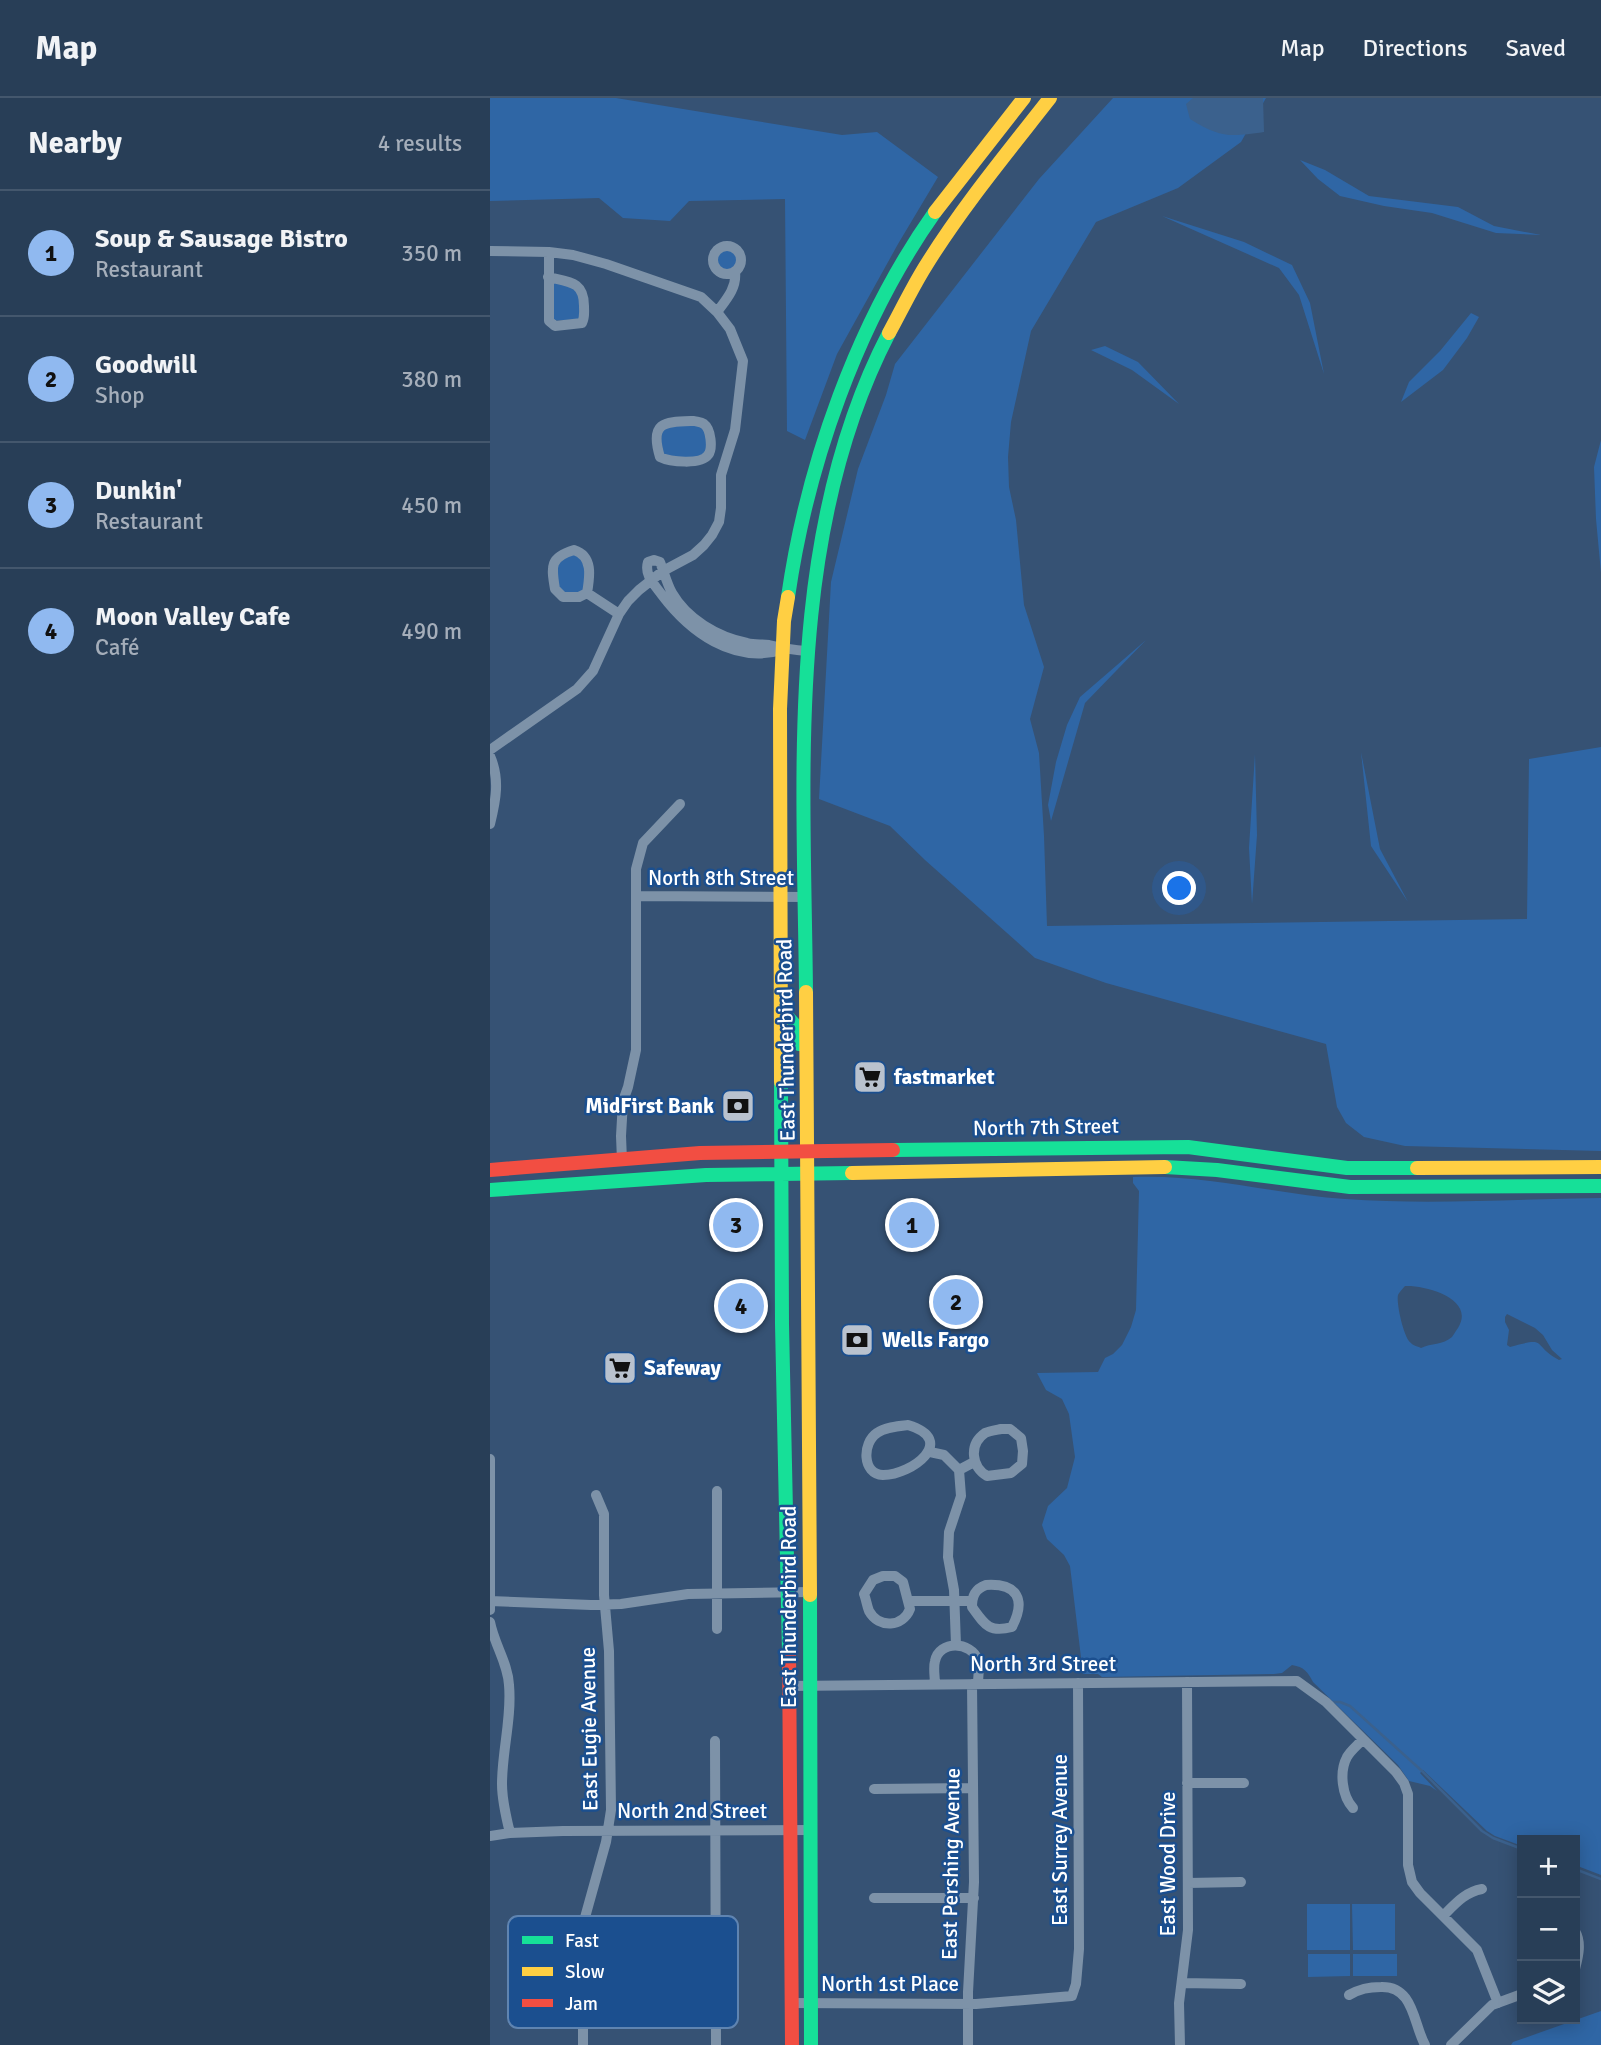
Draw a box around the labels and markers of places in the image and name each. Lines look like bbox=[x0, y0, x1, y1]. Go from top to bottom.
supermarket icon: fastmarket bbox=[851, 1058, 889, 1096]
place label: fastmarket bbox=[893, 1064, 995, 1090]
bank icon: MidFirst Bank bbox=[719, 1087, 757, 1125]
place label: MidFirst Bank bbox=[585, 1093, 714, 1119]
pin: 3 bbox=[713, 1199, 759, 1251]
pin: 1 bbox=[889, 1199, 935, 1251]
pin: 2 bbox=[933, 1276, 979, 1328]
pin: 4 bbox=[718, 1280, 764, 1332]
bank icon: Wells Fargo bbox=[838, 1321, 876, 1359]
place label: Wells Fargo bbox=[882, 1327, 989, 1353]
supermarket icon: Safeway bbox=[601, 1349, 639, 1387]
place label: Safeway bbox=[644, 1355, 722, 1381]

